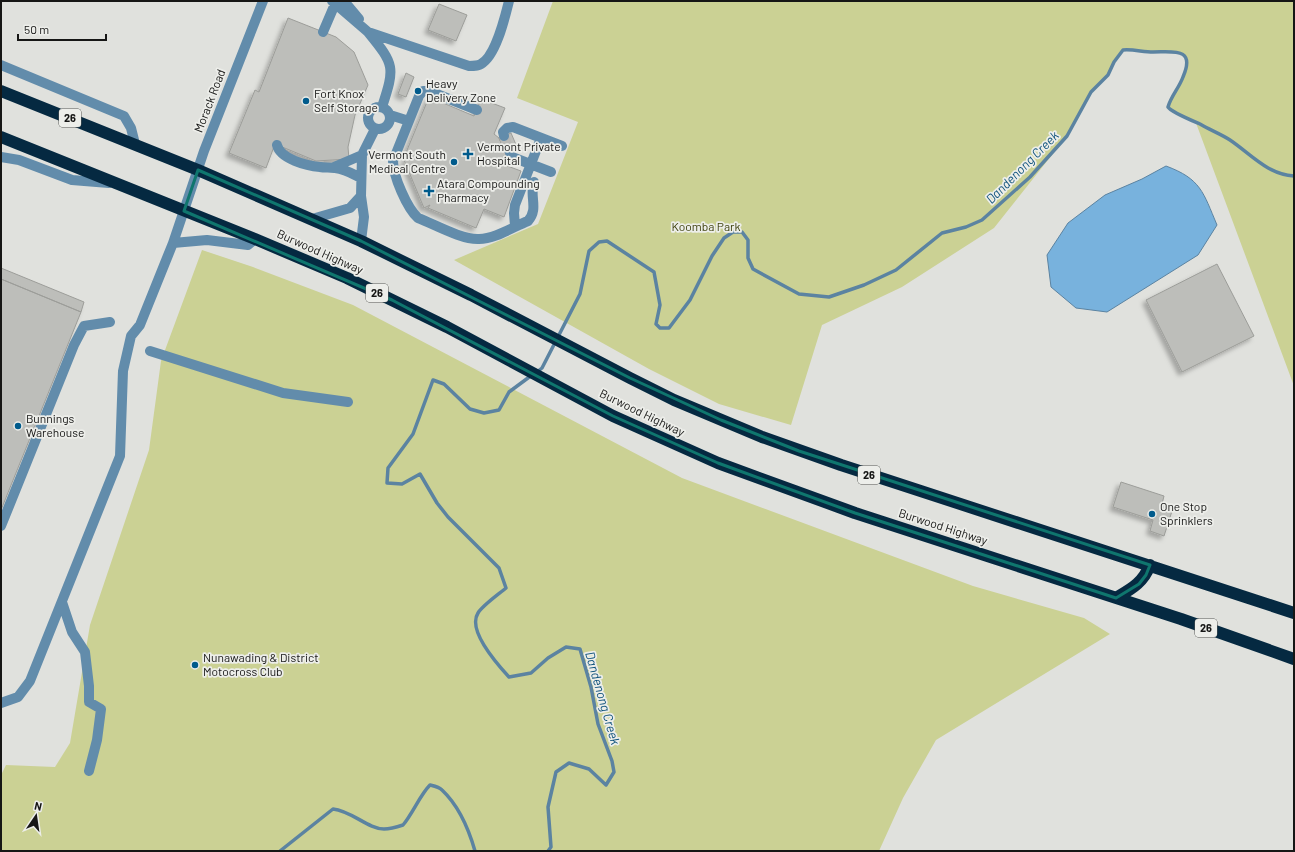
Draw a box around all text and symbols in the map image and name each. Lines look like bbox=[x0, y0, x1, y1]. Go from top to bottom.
scale bar bbox=[18, 16, 106, 42]
text: 50 m bbox=[24, 22, 49, 36]
street label: Morack Road bbox=[191, 67, 228, 134]
place label: Heavy Delivery Zone bbox=[426, 76, 496, 104]
place label: Fort Knox Self Storage bbox=[314, 86, 378, 114]
marker: Heavy Delivery Zone bbox=[413, 86, 423, 96]
marker: Fort Knox Self Storage bbox=[301, 96, 311, 106]
road number: 26 bbox=[59, 109, 81, 127]
water label: Dandenong Creek bbox=[982, 127, 1062, 207]
place label: Vermont Private Hospital bbox=[477, 139, 561, 167]
place label: Vermont South Medical Centre bbox=[368, 147, 446, 175]
marker: Vermont Private Hospital bbox=[462, 148, 474, 160]
marker: Vermont South Medical Centre bbox=[449, 157, 459, 167]
place label: Atara Compounding Pharmacy bbox=[437, 176, 540, 204]
marker: Atara Compounding Pharmacy bbox=[424, 186, 434, 196]
park label: Koomba Park bbox=[672, 219, 740, 233]
street label: Burwood Highway bbox=[275, 226, 366, 277]
road number: 26 bbox=[366, 284, 388, 302]
street label: Burwood Highway bbox=[598, 385, 688, 439]
place label: Bunnings Warehouse bbox=[26, 411, 84, 439]
marker: Bunnings Warehouse bbox=[13, 421, 23, 431]
road number: 26 bbox=[858, 466, 880, 484]
place label: One Stop Sprinklers bbox=[1160, 499, 1213, 527]
street label: Burwood Highway bbox=[897, 505, 990, 547]
marker: One Stop Sprinklers bbox=[1147, 509, 1157, 519]
road number: 26 bbox=[1195, 619, 1217, 637]
water label: Dandenong Creek bbox=[582, 649, 624, 747]
place label: Nunawading & District Motocross Club bbox=[203, 650, 319, 678]
marker: Nunawading & District Motocross Club bbox=[190, 660, 200, 670]
north arrow bbox=[16, 796, 56, 836]
text: N bbox=[33, 799, 43, 813]

